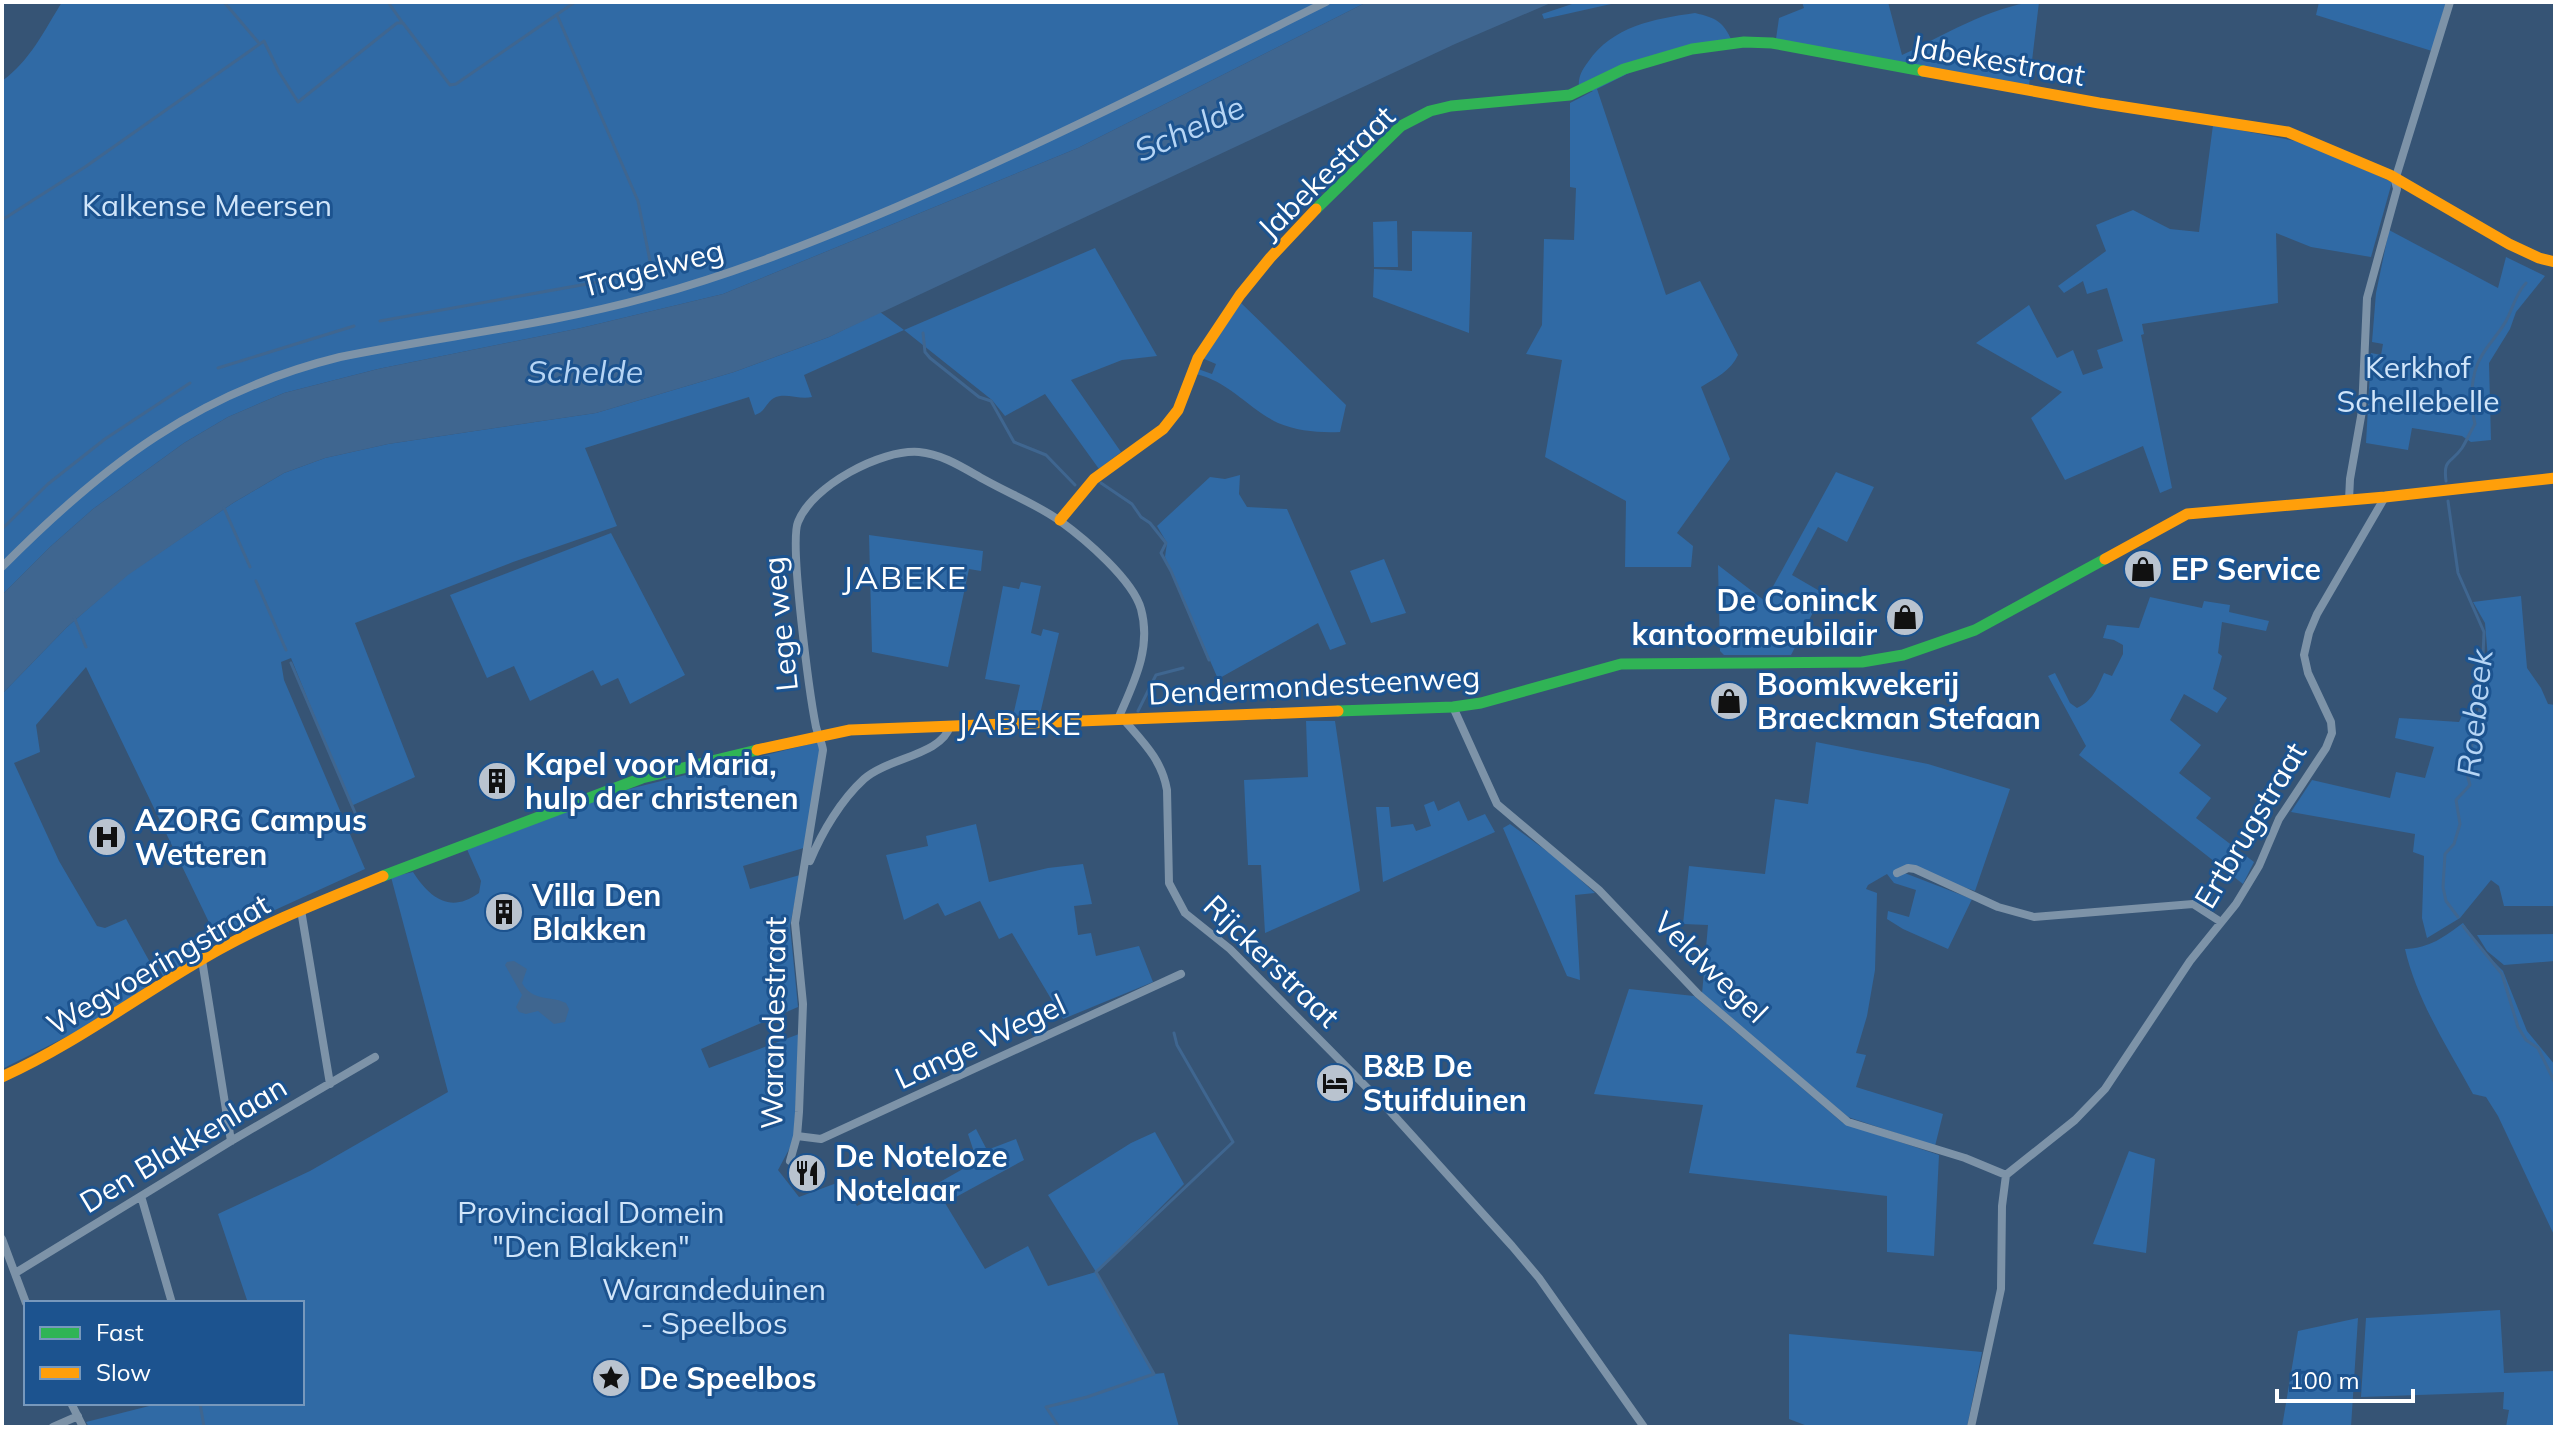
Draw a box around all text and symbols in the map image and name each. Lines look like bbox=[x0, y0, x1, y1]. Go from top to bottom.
street label: Jabekestraat bbox=[1908, 26, 2088, 94]
water label: Schelde bbox=[1128, 86, 1250, 170]
street label: Jabekestraat bbox=[1249, 97, 1403, 247]
park label: Kalkense Meersen bbox=[82, 186, 332, 224]
street label: Tragelweg bbox=[576, 231, 728, 305]
park label: Kerkhof Schellebelle bbox=[2337, 348, 2499, 420]
water label: Schelde bbox=[527, 351, 643, 391]
shop icon: EP Service bbox=[2122, 548, 2164, 590]
place label: EP Service bbox=[2171, 550, 2321, 588]
street label: Lege weg bbox=[754, 555, 806, 693]
district label: JABEKE bbox=[842, 557, 968, 597]
place label: De Coninck kantoormeubilair bbox=[1632, 581, 1878, 653]
shop icon: De Coninck kantoormeubilair bbox=[1884, 596, 1926, 638]
water label: Roebeek bbox=[2447, 646, 2501, 779]
street label: Dendermondesteenweg bbox=[1147, 657, 1481, 713]
place label: Boomkwekerij Braeckman Stefaan bbox=[1757, 665, 2041, 737]
shop icon: Boomkwekerij Braeckman Stefaan bbox=[1708, 680, 1750, 722]
district label: JABEKE bbox=[957, 703, 1083, 743]
street label: Ertbrugstraat bbox=[2186, 735, 2314, 915]
place label: Kapel voor Maria, hulp der christenen bbox=[525, 745, 799, 817]
building icon: Kapel voor Maria, hulp der christenen bbox=[476, 760, 518, 802]
place label: AZORG Campus Wetteren bbox=[135, 801, 367, 873]
hospital icon: AZORG Campus Wetteren bbox=[86, 816, 128, 858]
place label: Villa Den Blakken bbox=[531, 876, 661, 948]
street label: Wegvoeringstraat bbox=[40, 885, 276, 1043]
street label: Rijckerstraat bbox=[1196, 887, 1348, 1035]
building icon: Villa Den Blakken bbox=[483, 891, 525, 933]
street label: Veldwegel bbox=[1646, 903, 1776, 1031]
street label: Warandestraat bbox=[752, 916, 794, 1130]
street label: Lange Wegel bbox=[889, 985, 1071, 1097]
place label: B&B De Stuifduinen bbox=[1363, 1047, 1527, 1119]
hotel icon: B&B De Stuifduinen bbox=[1314, 1062, 1356, 1104]
street label: Den Blakkenlaan bbox=[73, 1067, 293, 1221]
place label: De Noteloze Notelaar bbox=[835, 1137, 1008, 1209]
restaurant icon: De Noteloze Notelaar bbox=[786, 1152, 828, 1194]
park label: Provinciaal Domein "Den Blakken" bbox=[457, 1193, 725, 1265]
park label: Warandeduinen - Speelbos bbox=[602, 1270, 826, 1342]
legend bbox=[24, 1301, 304, 1405]
text: Fast bbox=[96, 1317, 144, 1347]
scale bar bbox=[2277, 1353, 2413, 1403]
text: Slow bbox=[96, 1357, 151, 1387]
place icon: De Speelbos bbox=[590, 1357, 632, 1399]
place label: De Speelbos bbox=[639, 1359, 817, 1397]
text: 100 m bbox=[2289, 1365, 2360, 1395]

